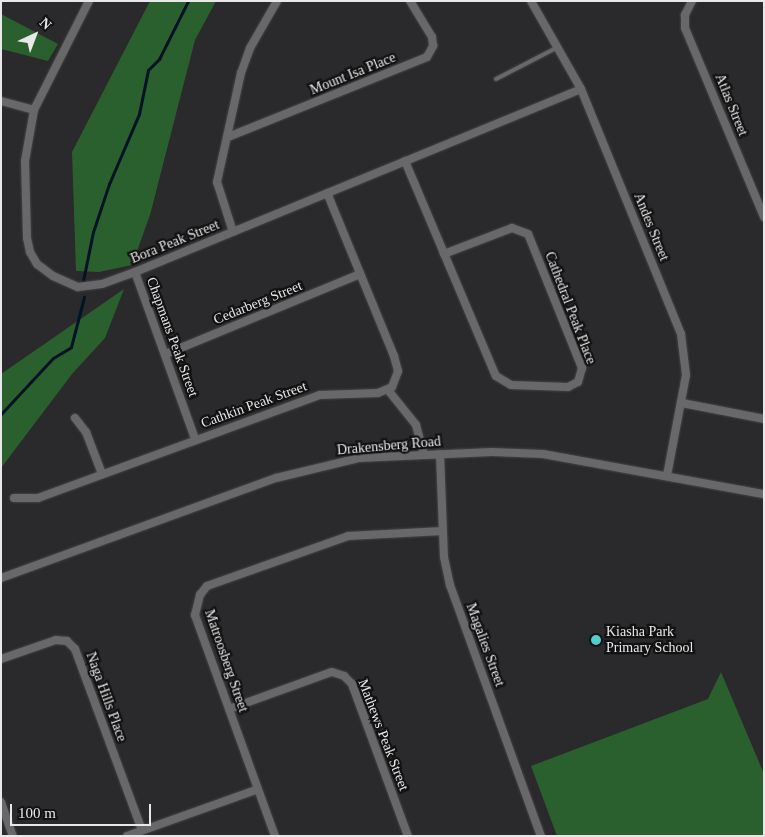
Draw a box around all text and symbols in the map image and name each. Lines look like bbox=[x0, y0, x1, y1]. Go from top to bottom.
north arrow bbox=[10, 10, 60, 60]
text: N bbox=[37, 15, 54, 33]
street label: Mount Isa Place bbox=[308, 49, 398, 99]
street label: Atlas Street bbox=[711, 71, 751, 139]
street label: Andes Street bbox=[630, 191, 672, 263]
street label: Bora Peak Street bbox=[128, 217, 222, 267]
street label: Cathedral Peak Place bbox=[541, 249, 599, 367]
street label: Chapmans Peak Street bbox=[143, 275, 201, 399]
street label: Cedarberg Street bbox=[211, 278, 305, 328]
street label: Cathkin Peak Street bbox=[199, 378, 309, 432]
street label: Drakensberg Road bbox=[336, 433, 442, 459]
street label: Magalies Street bbox=[462, 601, 508, 689]
street label: Matroosberg Street bbox=[201, 607, 251, 715]
place label: Kiasha Park Primary School bbox=[606, 624, 693, 656]
marker: Kiasha Park Primary School bbox=[590, 634, 602, 646]
street label: Naga Hills Place bbox=[82, 650, 130, 744]
street label: Mathews Peak Street bbox=[354, 677, 412, 793]
scale bar bbox=[12, 794, 154, 826]
text: 100 m bbox=[18, 805, 56, 821]

